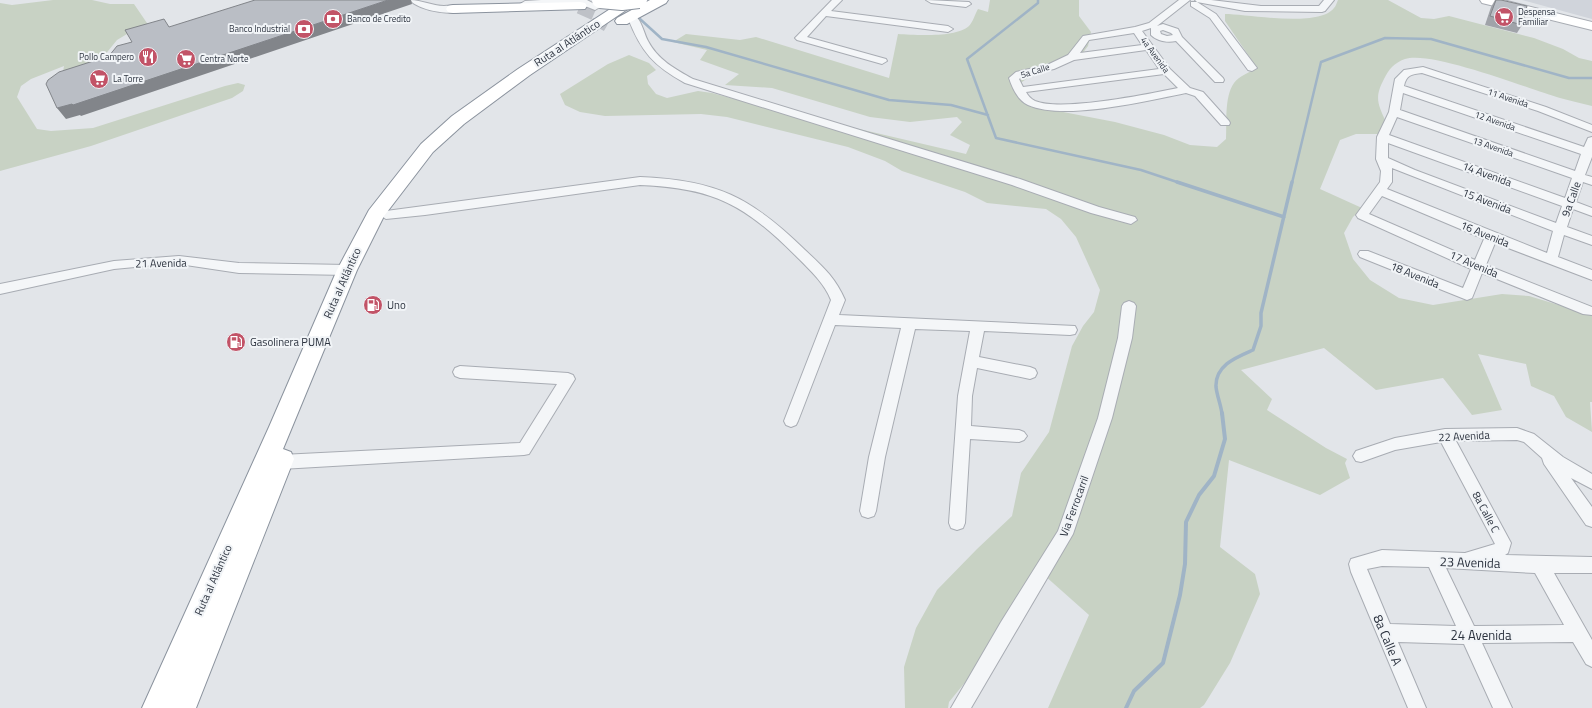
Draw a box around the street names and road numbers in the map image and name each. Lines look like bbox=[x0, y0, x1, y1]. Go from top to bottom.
street label: Ruta al Atlántico bbox=[531, 16, 603, 70]
street label: 4a Avenida bbox=[1138, 34, 1173, 76]
street label: 5a Calle bbox=[1019, 60, 1051, 81]
street label: 11 Avenida bbox=[1486, 85, 1531, 110]
street label: 12 Avenida bbox=[1473, 108, 1518, 134]
street label: 13 Avenida bbox=[1471, 134, 1516, 160]
street label: 14 Avenida bbox=[1460, 158, 1514, 190]
street label: 9a Calle bbox=[1557, 179, 1585, 219]
street label: 15 Avenida bbox=[1460, 184, 1514, 218]
street label: 16 Avenida bbox=[1458, 217, 1512, 251]
street label: Ruta al Atlántico bbox=[319, 245, 365, 321]
street label: 17 Avenida bbox=[1447, 247, 1501, 282]
street label: 21 Avenida bbox=[135, 255, 187, 271]
street label: 18 Avenida bbox=[1388, 258, 1442, 292]
street label: 22 Avenida bbox=[1438, 427, 1491, 445]
street label: Via Ferrocarril bbox=[1056, 473, 1092, 539]
street label: 8a Calle C bbox=[1468, 489, 1504, 535]
street label: Ruta al Atlántico bbox=[190, 542, 236, 618]
street label: 23 Avenida bbox=[1439, 551, 1501, 573]
street label: 8a Calle A bbox=[1368, 612, 1408, 669]
street label: 24 Avenida bbox=[1451, 625, 1512, 645]

